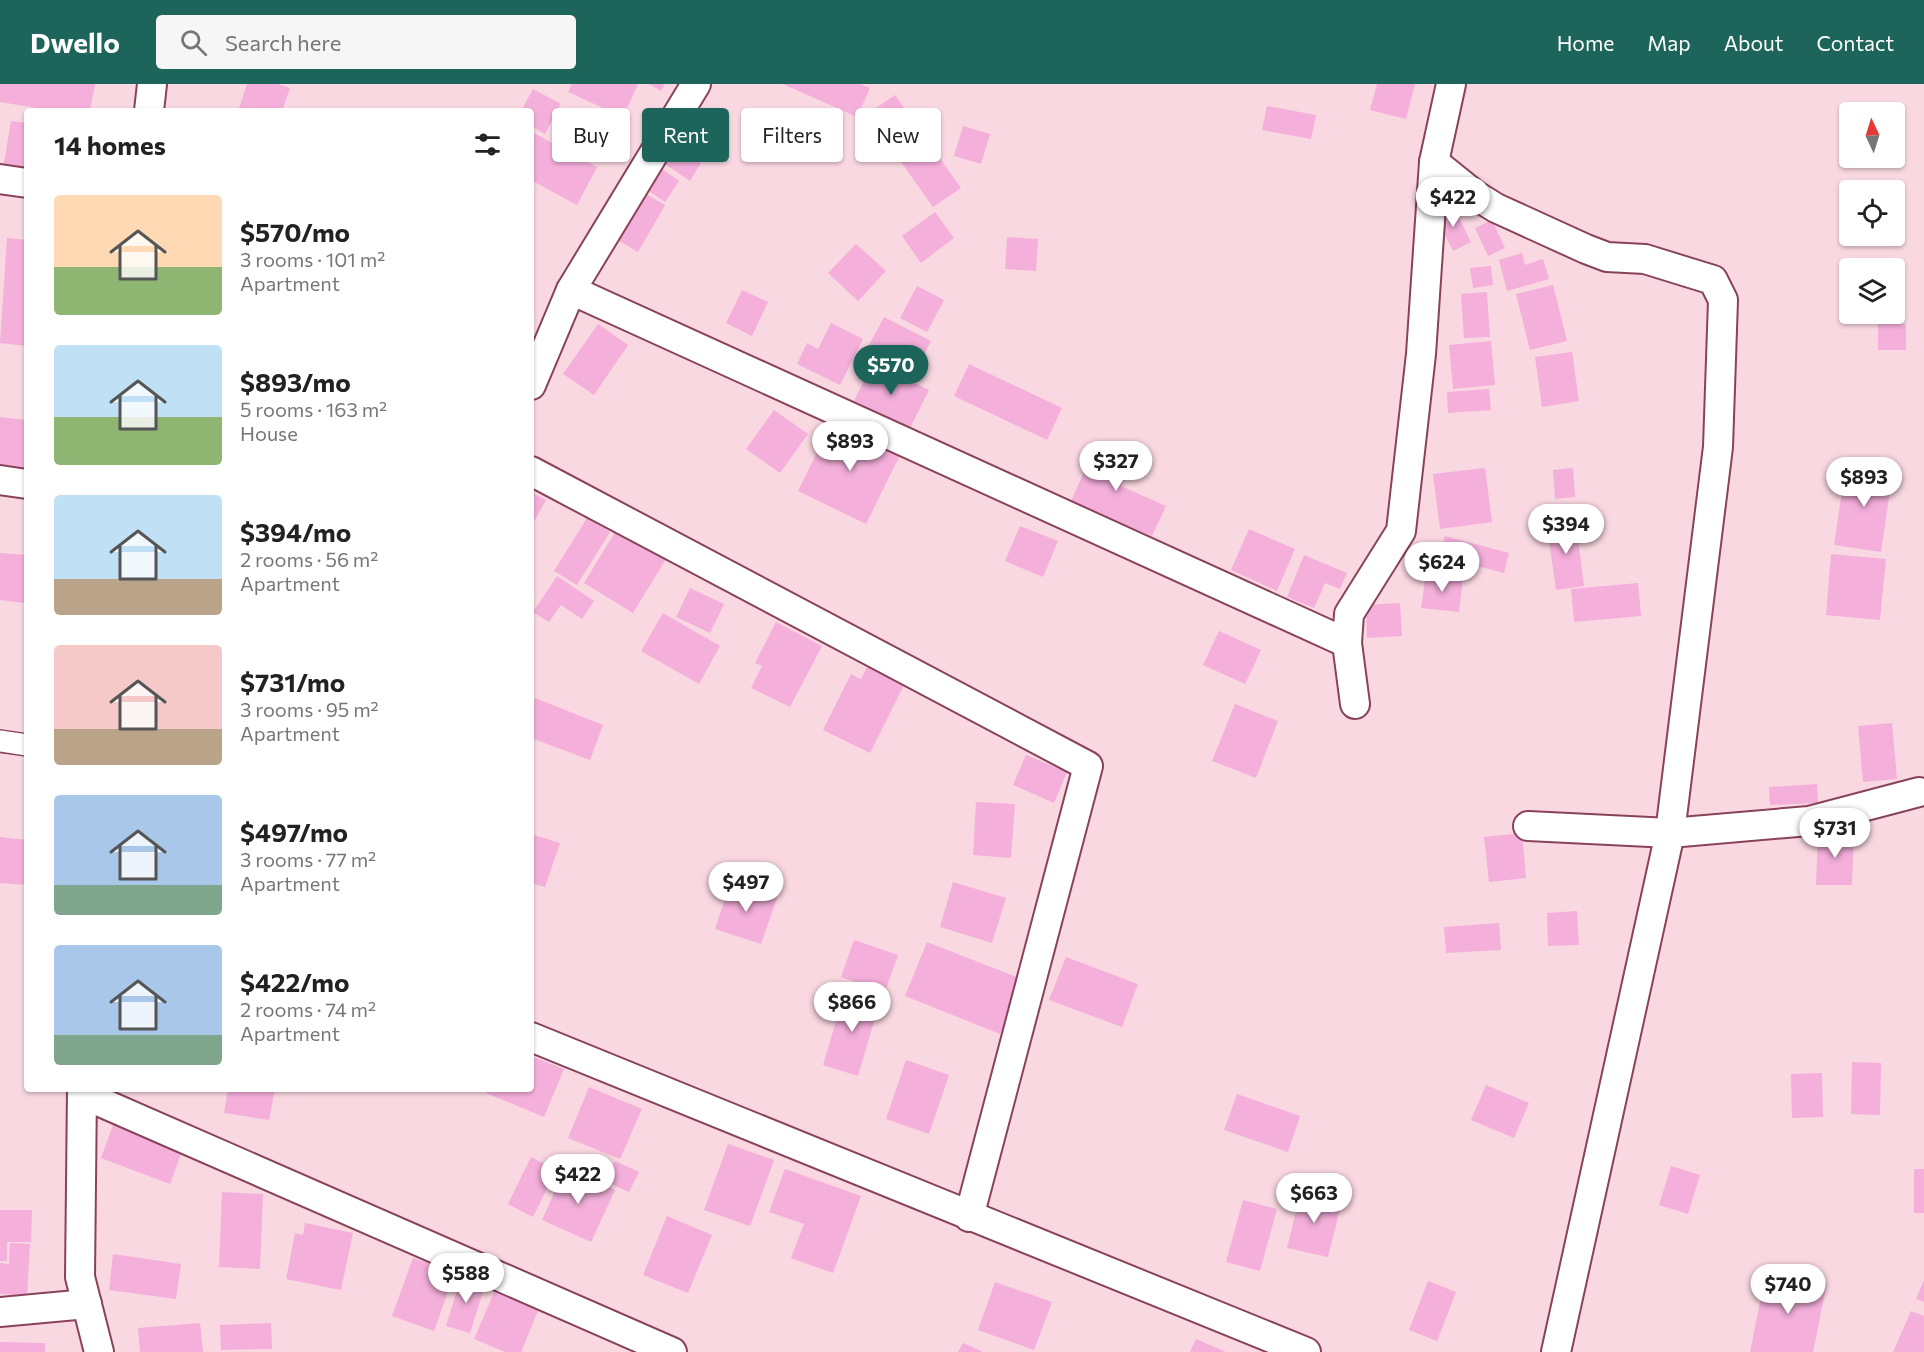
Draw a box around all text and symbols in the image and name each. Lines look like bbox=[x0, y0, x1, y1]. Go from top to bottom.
search box bbox=[156, 15, 576, 69]
text: Dwello bbox=[30, 25, 120, 59]
icon: search bbox=[177, 26, 210, 59]
text: Search here bbox=[225, 29, 341, 56]
text: Home bbox=[1557, 30, 1614, 55]
text: Map bbox=[1647, 30, 1691, 55]
text: About bbox=[1724, 30, 1783, 55]
text: Contact bbox=[1816, 30, 1894, 55]
north arrow bbox=[1839, 102, 1905, 168]
map controls bbox=[1839, 102, 1905, 324]
chip: Buy bbox=[552, 108, 630, 162]
chip: Rent bbox=[642, 108, 729, 162]
chip: Filters bbox=[741, 108, 843, 162]
chip: New bbox=[855, 108, 941, 162]
icon: filters bbox=[471, 128, 504, 161]
text: 14 homes bbox=[54, 129, 166, 160]
pin: $422 bbox=[1417, 177, 1489, 228]
button: locate bbox=[1839, 180, 1905, 246]
text: $422 bbox=[1430, 184, 1476, 208]
text: $570/mo bbox=[240, 216, 350, 247]
icon: home bbox=[102, 219, 174, 291]
text: 3 rooms · 101 m² bbox=[240, 247, 385, 271]
button: layers bbox=[1839, 258, 1905, 324]
text: Apartment bbox=[240, 271, 340, 295]
pin: $570 bbox=[855, 345, 927, 396]
text: $570 bbox=[867, 352, 915, 376]
text: $893/mo bbox=[240, 366, 351, 397]
icon: home bbox=[102, 369, 174, 441]
text: 5 rooms · 163 m² bbox=[240, 397, 387, 421]
text: House bbox=[240, 421, 298, 445]
pin: $893 bbox=[814, 421, 886, 472]
text: $893 bbox=[826, 428, 874, 452]
pin: $327 bbox=[1080, 441, 1152, 492]
text: $327 bbox=[1093, 448, 1139, 472]
pin: $893 bbox=[1828, 457, 1900, 508]
text: $893 bbox=[1840, 464, 1888, 488]
pin: $394 bbox=[1530, 504, 1602, 555]
text: $394 bbox=[1542, 511, 1590, 535]
text: $394/mo bbox=[240, 516, 351, 547]
icon: home bbox=[102, 519, 174, 591]
pin: $624 bbox=[1406, 542, 1478, 593]
text: 2 rooms · 56 m² bbox=[240, 547, 378, 571]
text: $624 bbox=[1418, 549, 1466, 573]
text: Apartment bbox=[240, 571, 340, 595]
text: $731/mo bbox=[240, 666, 345, 697]
icon: home bbox=[102, 669, 174, 741]
text: 3 rooms · 95 m² bbox=[240, 697, 379, 721]
text: Apartment bbox=[240, 721, 340, 745]
pin: $731 bbox=[1799, 808, 1871, 859]
text: $731 bbox=[1813, 815, 1857, 839]
text: $497/mo bbox=[240, 816, 348, 847]
icon: home bbox=[102, 819, 174, 891]
text: 3 rooms · 77 m² bbox=[240, 847, 376, 871]
pin: $497 bbox=[710, 862, 782, 913]
text: $497 bbox=[723, 869, 769, 893]
text: Apartment bbox=[240, 871, 340, 895]
text: $422/mo bbox=[240, 966, 349, 997]
icon: home bbox=[102, 969, 174, 1041]
pin: $866 bbox=[816, 982, 888, 1033]
text: $866 bbox=[828, 989, 876, 1013]
text: 2 rooms · 74 m² bbox=[240, 997, 376, 1021]
text: Apartment bbox=[240, 1021, 340, 1045]
pin: $422 bbox=[542, 1154, 614, 1205]
text: $422 bbox=[555, 1161, 601, 1185]
pin: $663 bbox=[1278, 1173, 1350, 1224]
text: $663 bbox=[1290, 1180, 1338, 1204]
pin: $588 bbox=[430, 1253, 502, 1304]
text: $588 bbox=[442, 1260, 490, 1284]
pin: $740 bbox=[1752, 1264, 1824, 1315]
text: $740 bbox=[1765, 1271, 1811, 1295]

